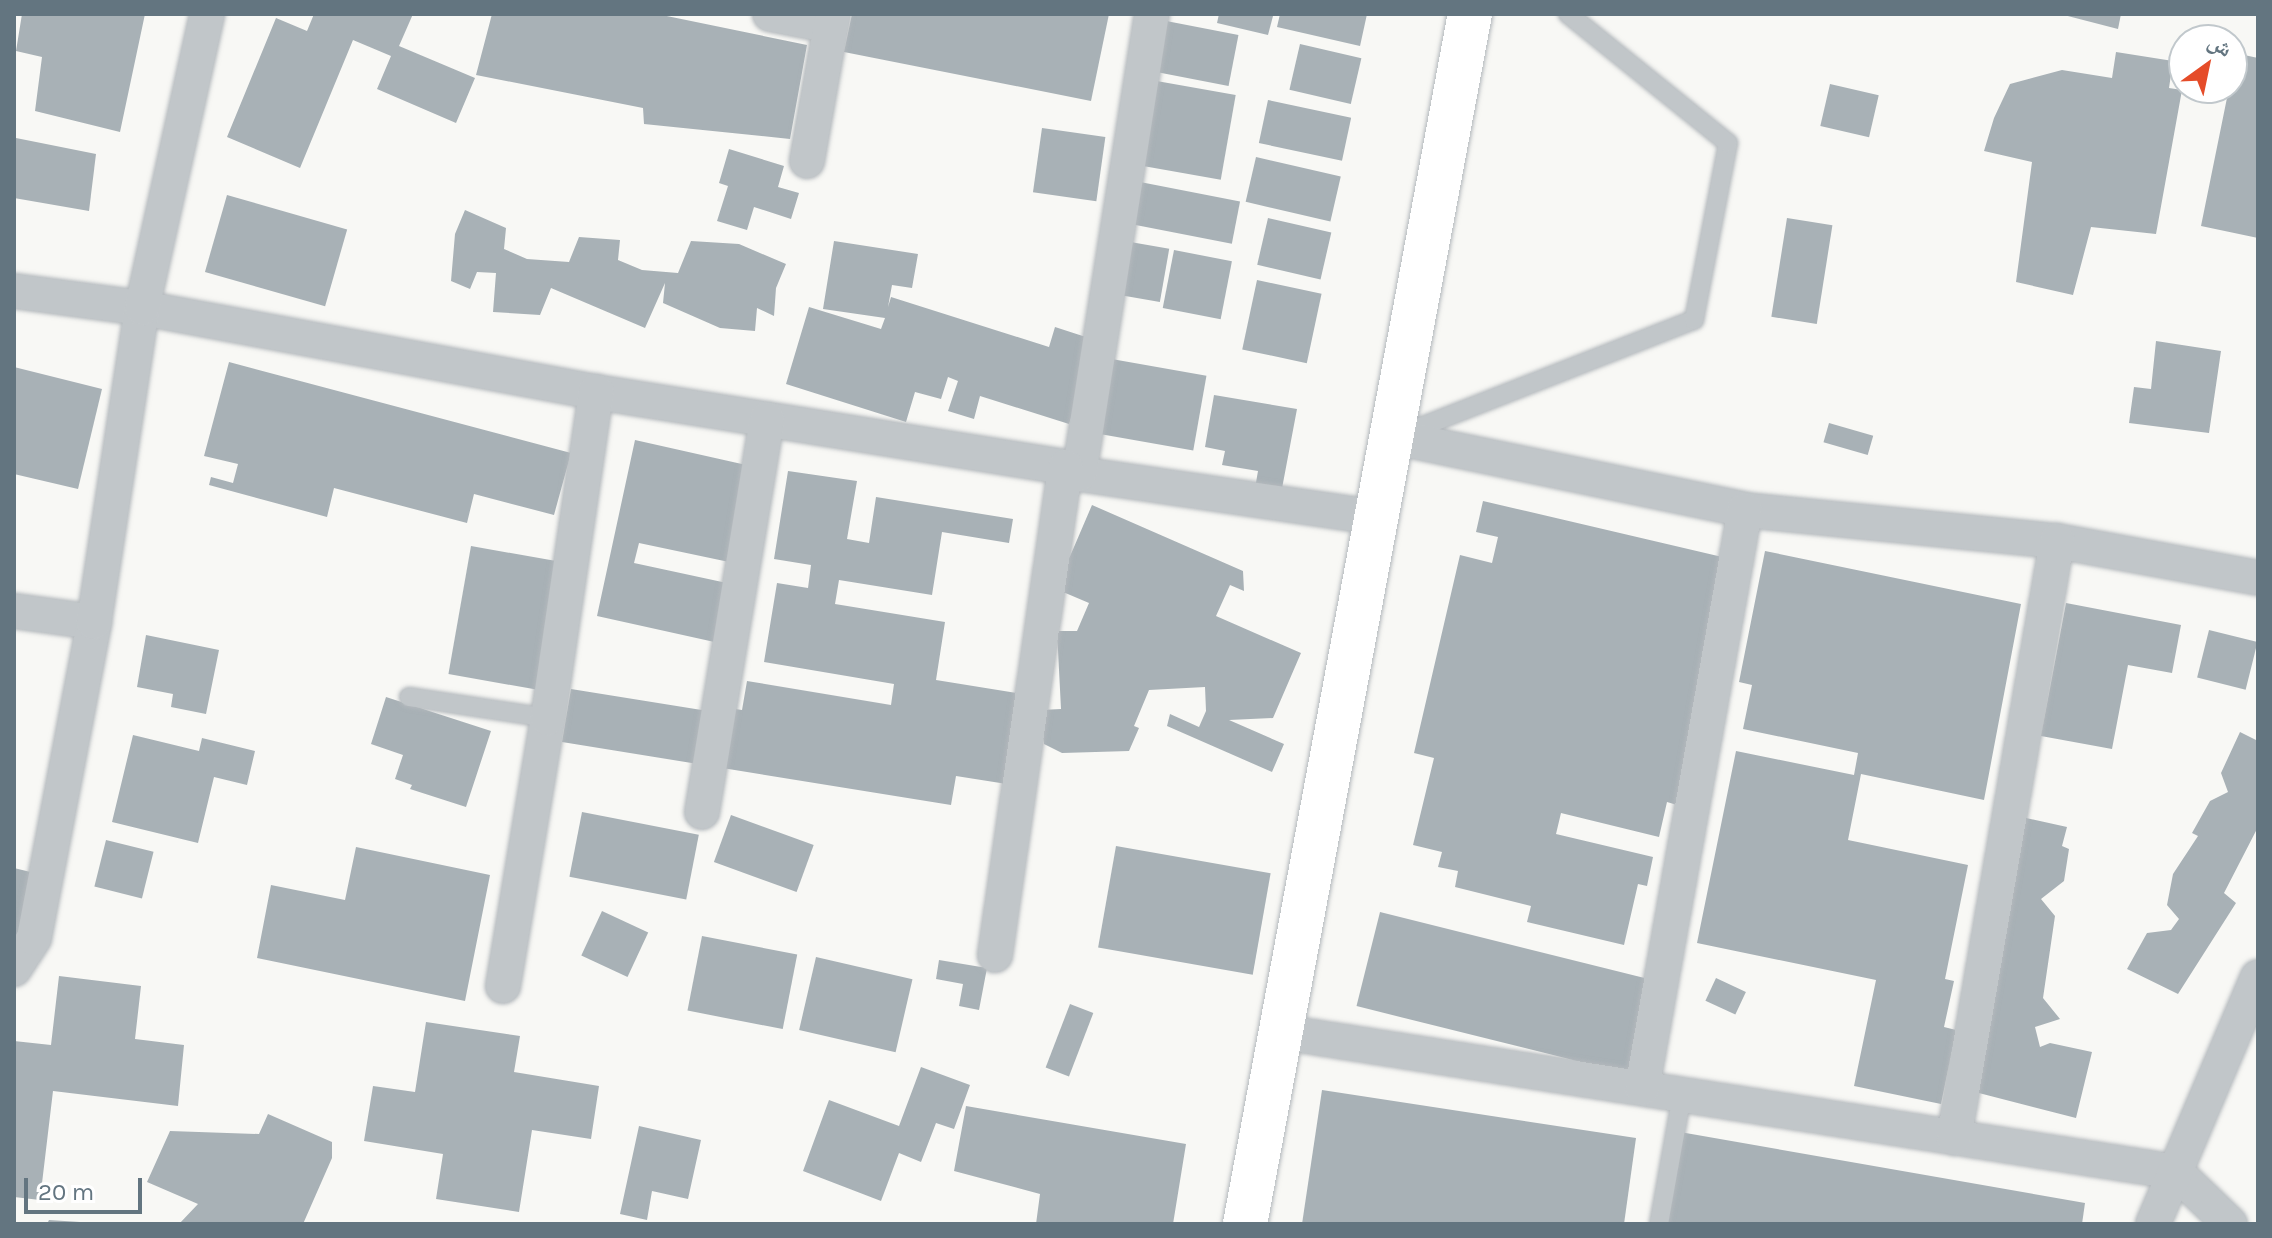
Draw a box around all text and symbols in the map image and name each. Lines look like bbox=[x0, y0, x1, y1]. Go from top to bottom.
north arrow bbox=[2168, 24, 2248, 104]
text: ش bbox=[2203, 28, 2237, 63]
scale bar bbox=[28, 1162, 146, 1212]
text: 20 m bbox=[38, 1178, 94, 1206]

